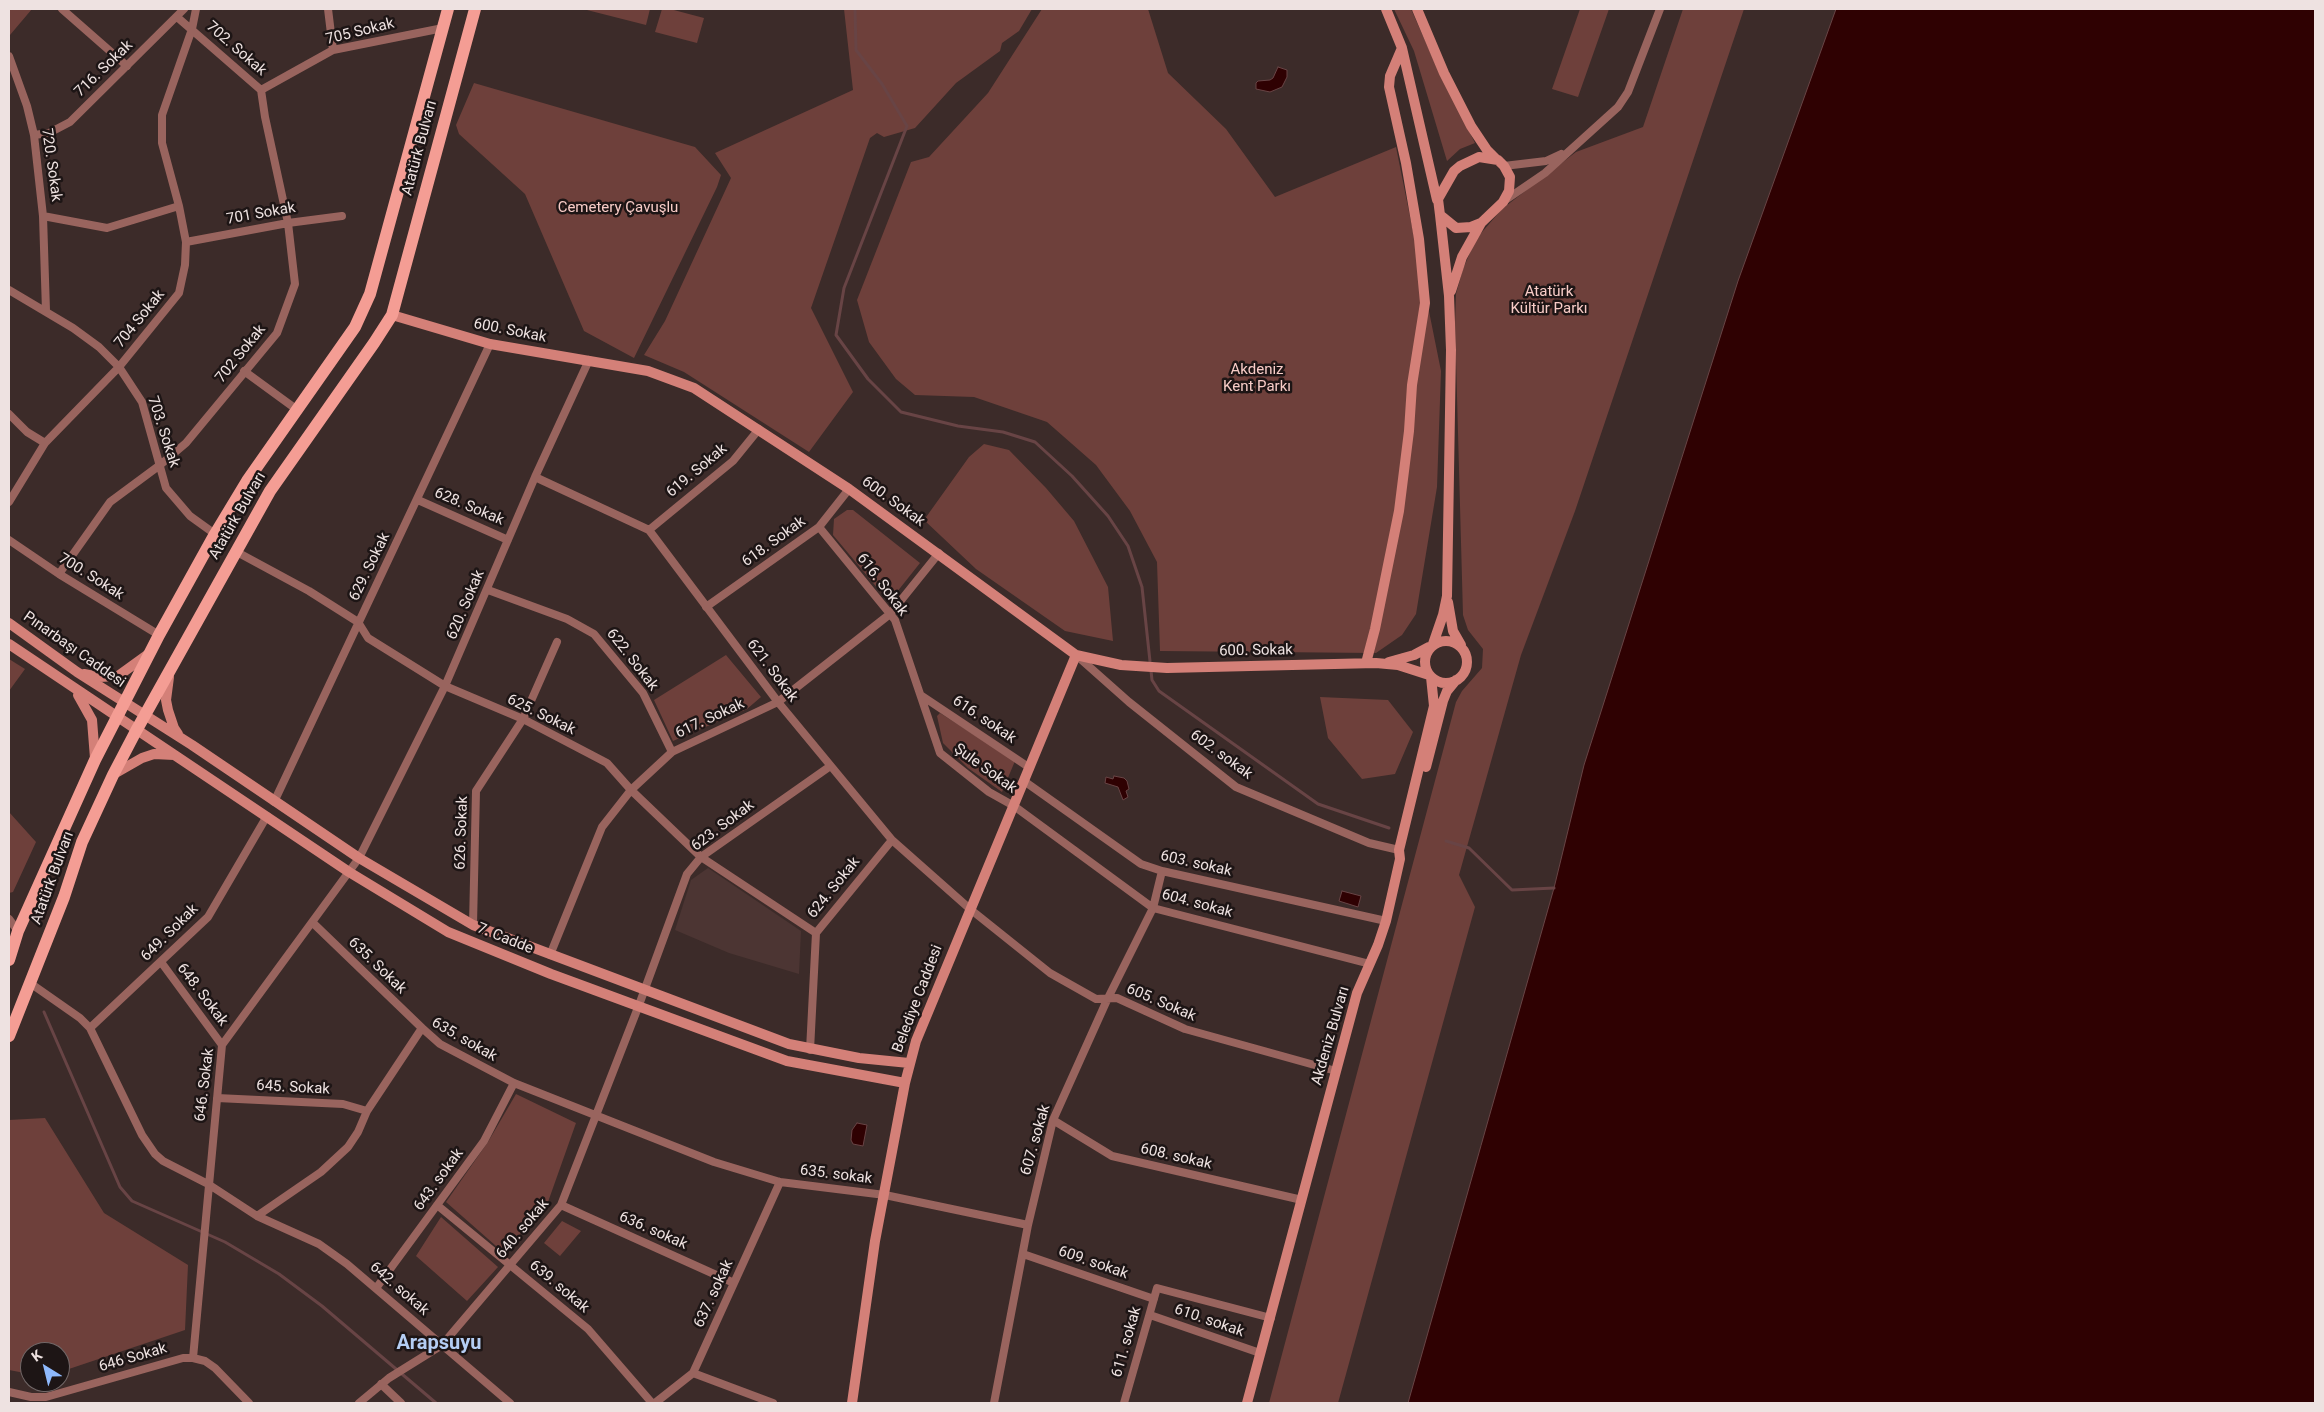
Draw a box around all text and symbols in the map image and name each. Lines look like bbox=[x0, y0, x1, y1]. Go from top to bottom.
street label: 705 Sokak bbox=[324, 15, 396, 49]
street label: 702. Sokak bbox=[202, 18, 270, 80]
street label: 716. Sokak bbox=[71, 37, 137, 101]
street label: Atatürk Bulvarı bbox=[399, 98, 441, 198]
street label: 720. Sokak bbox=[37, 127, 65, 203]
street label: 701 Sokak bbox=[225, 199, 297, 229]
park label: Cemetery Çavuşlu bbox=[558, 199, 678, 217]
park label: Atatürk Kültür Parkı bbox=[1510, 283, 1588, 318]
street label: 704 Sokak bbox=[111, 286, 169, 352]
street label: 600. Sokak bbox=[472, 315, 548, 347]
street label: 702 Sokak bbox=[212, 321, 270, 387]
park label: Akdeniz Kent Parkı bbox=[1223, 361, 1291, 396]
street label: 703. Sokak bbox=[143, 394, 183, 470]
street label: 619. Sokak bbox=[663, 440, 731, 502]
street label: Atatürk Bulvarı bbox=[206, 469, 270, 563]
street label: 600. Sokak bbox=[858, 473, 928, 531]
street label: 628. Sokak bbox=[432, 484, 506, 530]
street label: 618. Sokak bbox=[739, 513, 809, 571]
street label: 629. Sokak bbox=[346, 530, 394, 604]
street label: 700. Sokak bbox=[55, 550, 127, 604]
street label: 616. Sokak bbox=[853, 550, 911, 620]
street label: 620. Sokak bbox=[443, 568, 489, 642]
street label: Pınarbaşı Caddesi bbox=[19, 608, 129, 692]
street label: 622. Sokak bbox=[602, 625, 662, 695]
street label: 621. Sokak bbox=[743, 636, 801, 706]
street label: 600. Sokak bbox=[1219, 641, 1293, 661]
street label: 625. Sokak bbox=[504, 691, 578, 739]
street label: 616. sokak bbox=[949, 692, 1019, 748]
street label: 617. Sokak bbox=[673, 695, 747, 743]
street label: 602. sokak bbox=[1186, 726, 1256, 784]
street label: Şule Sokak bbox=[950, 740, 1020, 798]
street label: 626. Sokak bbox=[452, 796, 472, 870]
street label: 623. Sokak bbox=[688, 797, 758, 855]
street label: Atatürk Bulvarı bbox=[28, 829, 78, 927]
street label: 603. sokak bbox=[1159, 847, 1233, 881]
street label: 624. Sokak bbox=[804, 854, 864, 922]
street label: 604. sokak bbox=[1160, 886, 1234, 922]
street label: 649. Sokak bbox=[138, 901, 202, 965]
street label: 7. Cadde bbox=[474, 920, 536, 958]
street label: 635. Sokak bbox=[344, 934, 410, 998]
street label: Belediye Caddesi bbox=[889, 943, 947, 1055]
street label: 648. Sokak bbox=[173, 960, 231, 1030]
street label: 605. Sokak bbox=[1124, 980, 1198, 1026]
street label: Akdeniz Bulvarı bbox=[1308, 984, 1354, 1088]
street label: 635. sokak bbox=[428, 1014, 500, 1066]
street label: 646. Sokak bbox=[192, 1047, 218, 1123]
street label: 645. Sokak bbox=[256, 1077, 330, 1099]
street label: 607. sokak bbox=[1017, 1103, 1055, 1177]
street label: 608. sokak bbox=[1139, 1140, 1213, 1174]
street label: 643. sokak bbox=[410, 1145, 468, 1215]
street label: 635. sokak bbox=[799, 1162, 873, 1188]
street label: 640. sokak bbox=[493, 1195, 553, 1263]
street label: 636. sokak bbox=[616, 1208, 690, 1254]
street label: 609. sokak bbox=[1056, 1243, 1130, 1283]
street label: 639. sokak bbox=[525, 1257, 593, 1317]
street label: 637. sokak bbox=[690, 1257, 738, 1331]
street label: 642. sokak bbox=[366, 1258, 432, 1320]
street label: 610. sokak bbox=[1172, 1301, 1246, 1341]
street label: 611. sokak bbox=[1108, 1305, 1146, 1379]
district label: Arapsuyu bbox=[396, 1332, 482, 1356]
street label: 646 Sokak bbox=[97, 1340, 169, 1376]
north arrow bbox=[20, 1342, 70, 1392]
text: K bbox=[28, 1347, 45, 1365]

